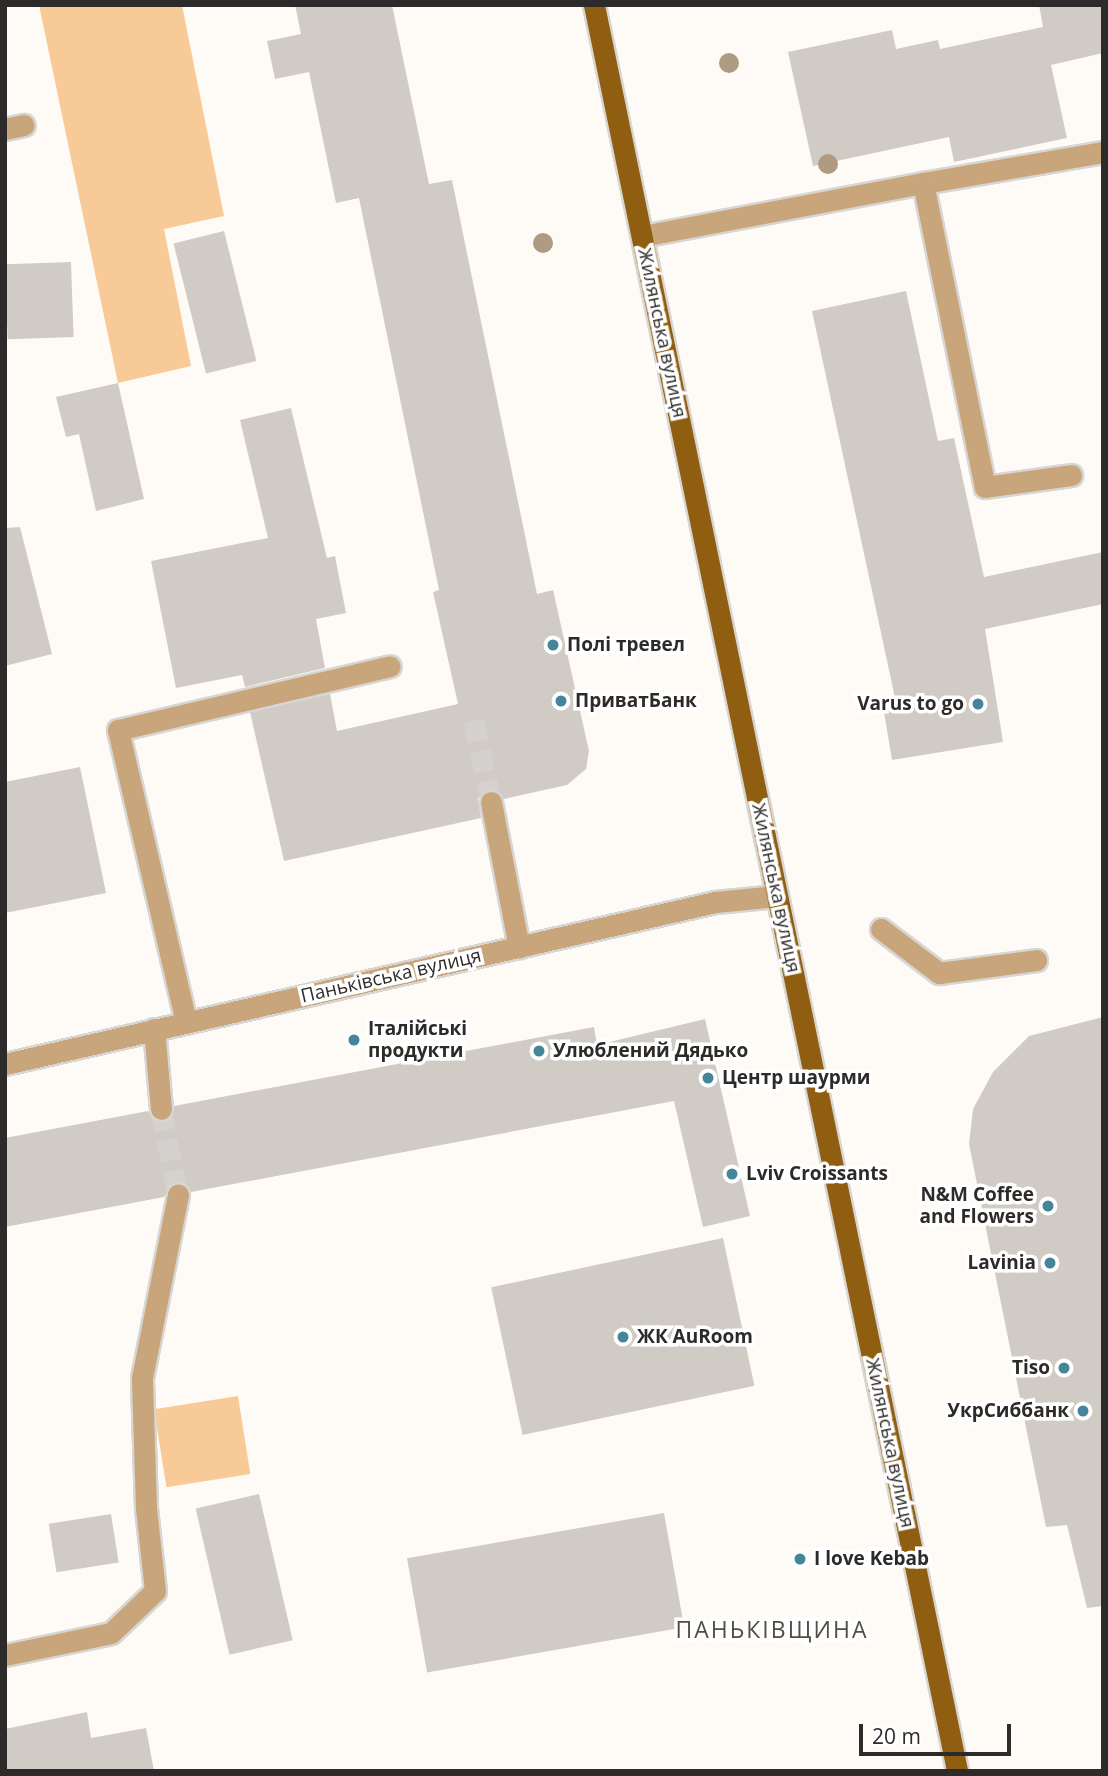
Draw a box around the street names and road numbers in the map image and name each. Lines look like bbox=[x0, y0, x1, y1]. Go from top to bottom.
street label: Жилянська вулиця bbox=[633, 246, 691, 420]
street label: Жилянська вулиця bbox=[747, 801, 805, 975]
street label: Паньківська вулиця bbox=[299, 944, 483, 1008]
street label: Жилянська вулиця bbox=[861, 1356, 919, 1530]

